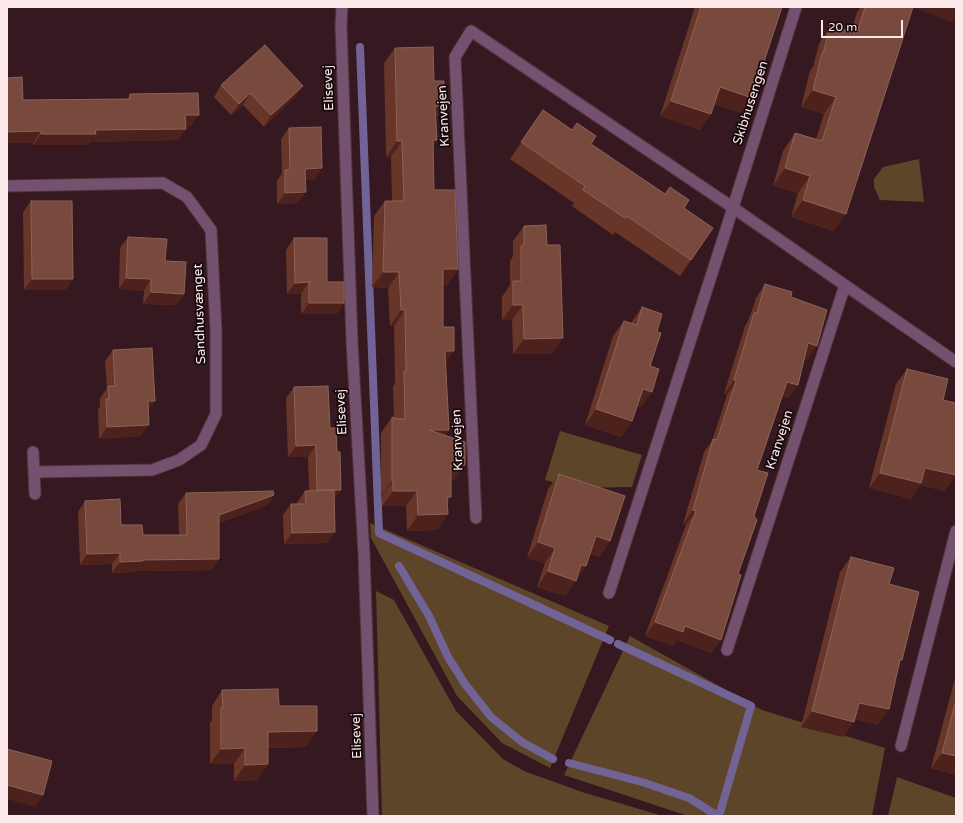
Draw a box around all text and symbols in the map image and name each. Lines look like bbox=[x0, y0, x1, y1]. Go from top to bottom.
scale bar bbox=[823, 12, 905, 38]
text: 20 m bbox=[828, 20, 857, 34]
street label: Skibhusengen bbox=[730, 59, 772, 147]
street label: Elisevej bbox=[320, 65, 338, 111]
street label: Kranvejen bbox=[435, 85, 453, 147]
street label: Sandhusvænget bbox=[190, 264, 210, 364]
street label: Elisevej bbox=[333, 389, 351, 435]
street label: Kranvejen bbox=[763, 408, 797, 472]
street label: Kranvejen bbox=[449, 409, 467, 471]
street label: Elisevej bbox=[348, 713, 366, 759]

